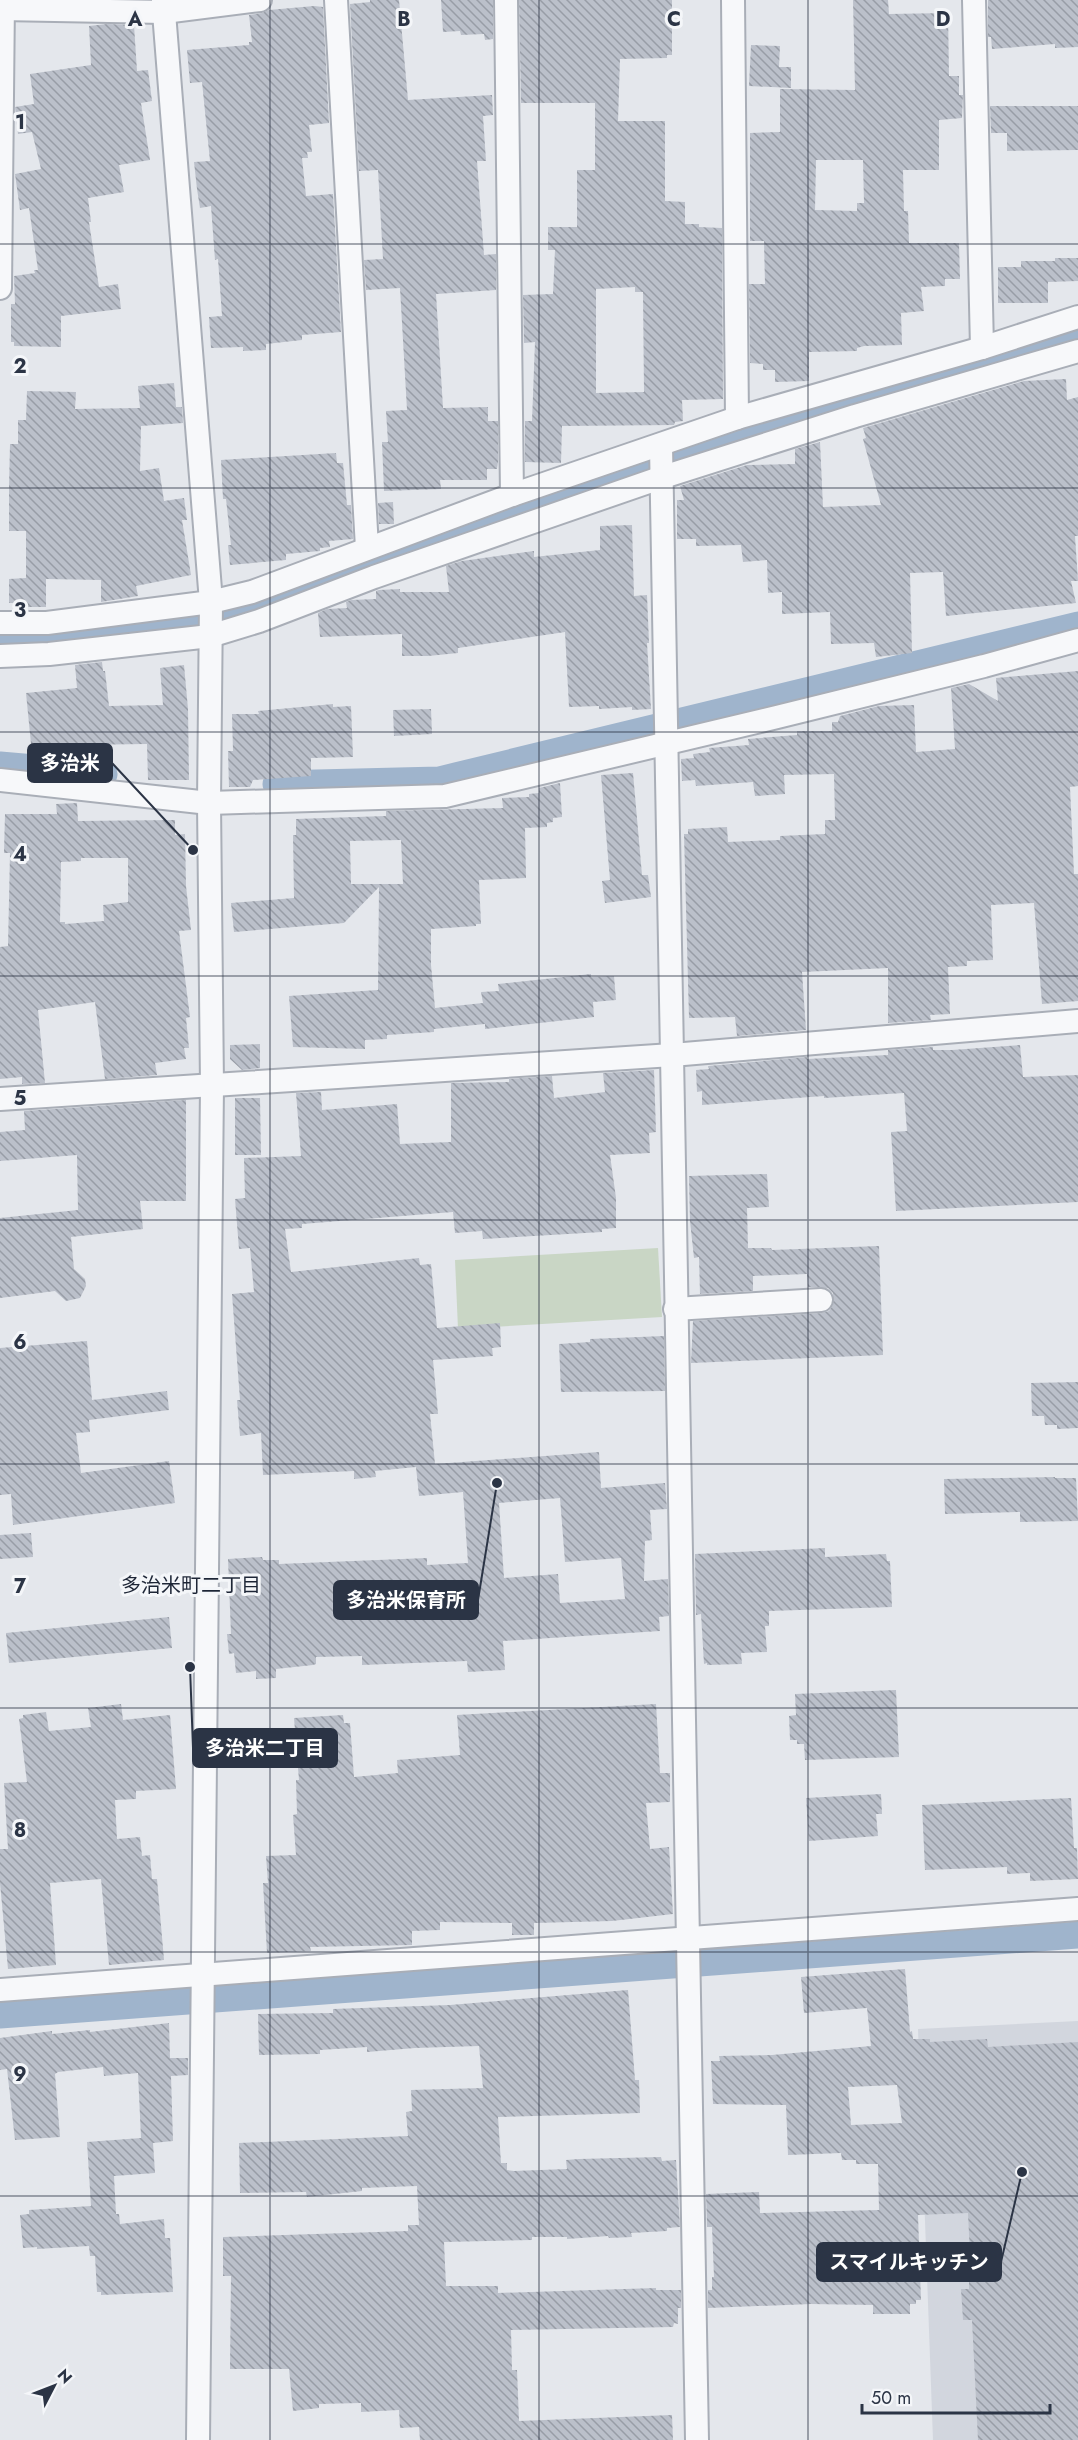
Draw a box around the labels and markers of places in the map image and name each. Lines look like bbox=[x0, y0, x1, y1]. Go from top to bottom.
callout: 多治米 bbox=[28, 744, 112, 782]
callout: 多治米保育所 bbox=[334, 1581, 478, 1619]
callout: 多治米二丁目 bbox=[193, 1729, 337, 1767]
callout: スマイルキッチン bbox=[817, 2243, 1001, 2281]

